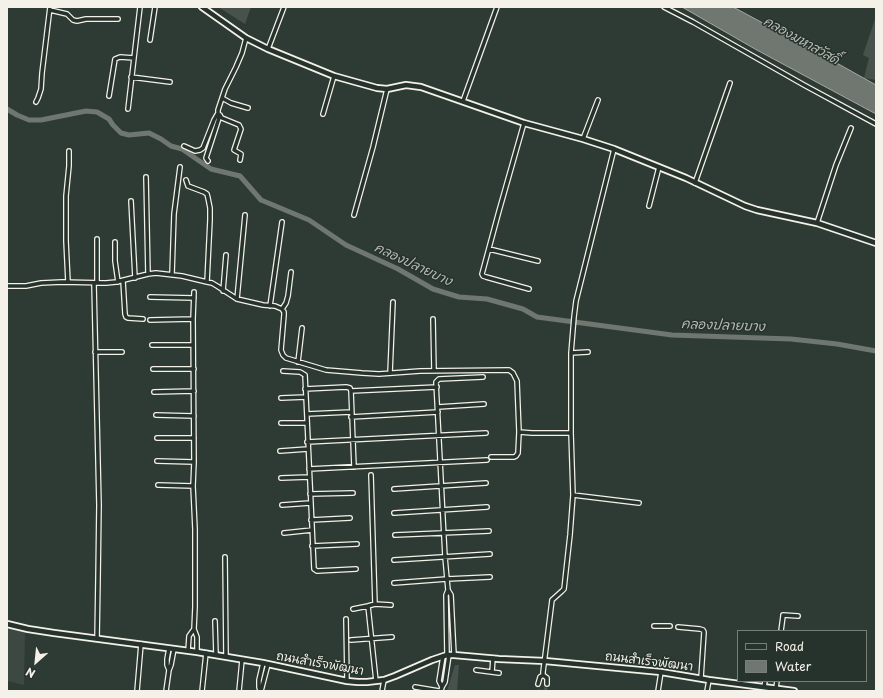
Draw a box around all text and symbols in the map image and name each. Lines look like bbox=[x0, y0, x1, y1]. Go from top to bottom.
water label: คลองมหาสวัสดิ์ bbox=[760, 14, 842, 68]
water label: คลองปลายบาง bbox=[372, 240, 454, 290]
water label: คลองปลายบาง bbox=[681, 317, 765, 335]
legend bbox=[737, 630, 867, 682]
text: Road bbox=[775, 637, 804, 655]
north arrow bbox=[16, 642, 56, 682]
street label: ถนนสำเร็จพัฒนา bbox=[275, 649, 365, 679]
street label: ถนนสำเร็จพัฒนา bbox=[604, 649, 694, 675]
text: Water bbox=[775, 657, 811, 675]
text: N bbox=[23, 664, 38, 683]

